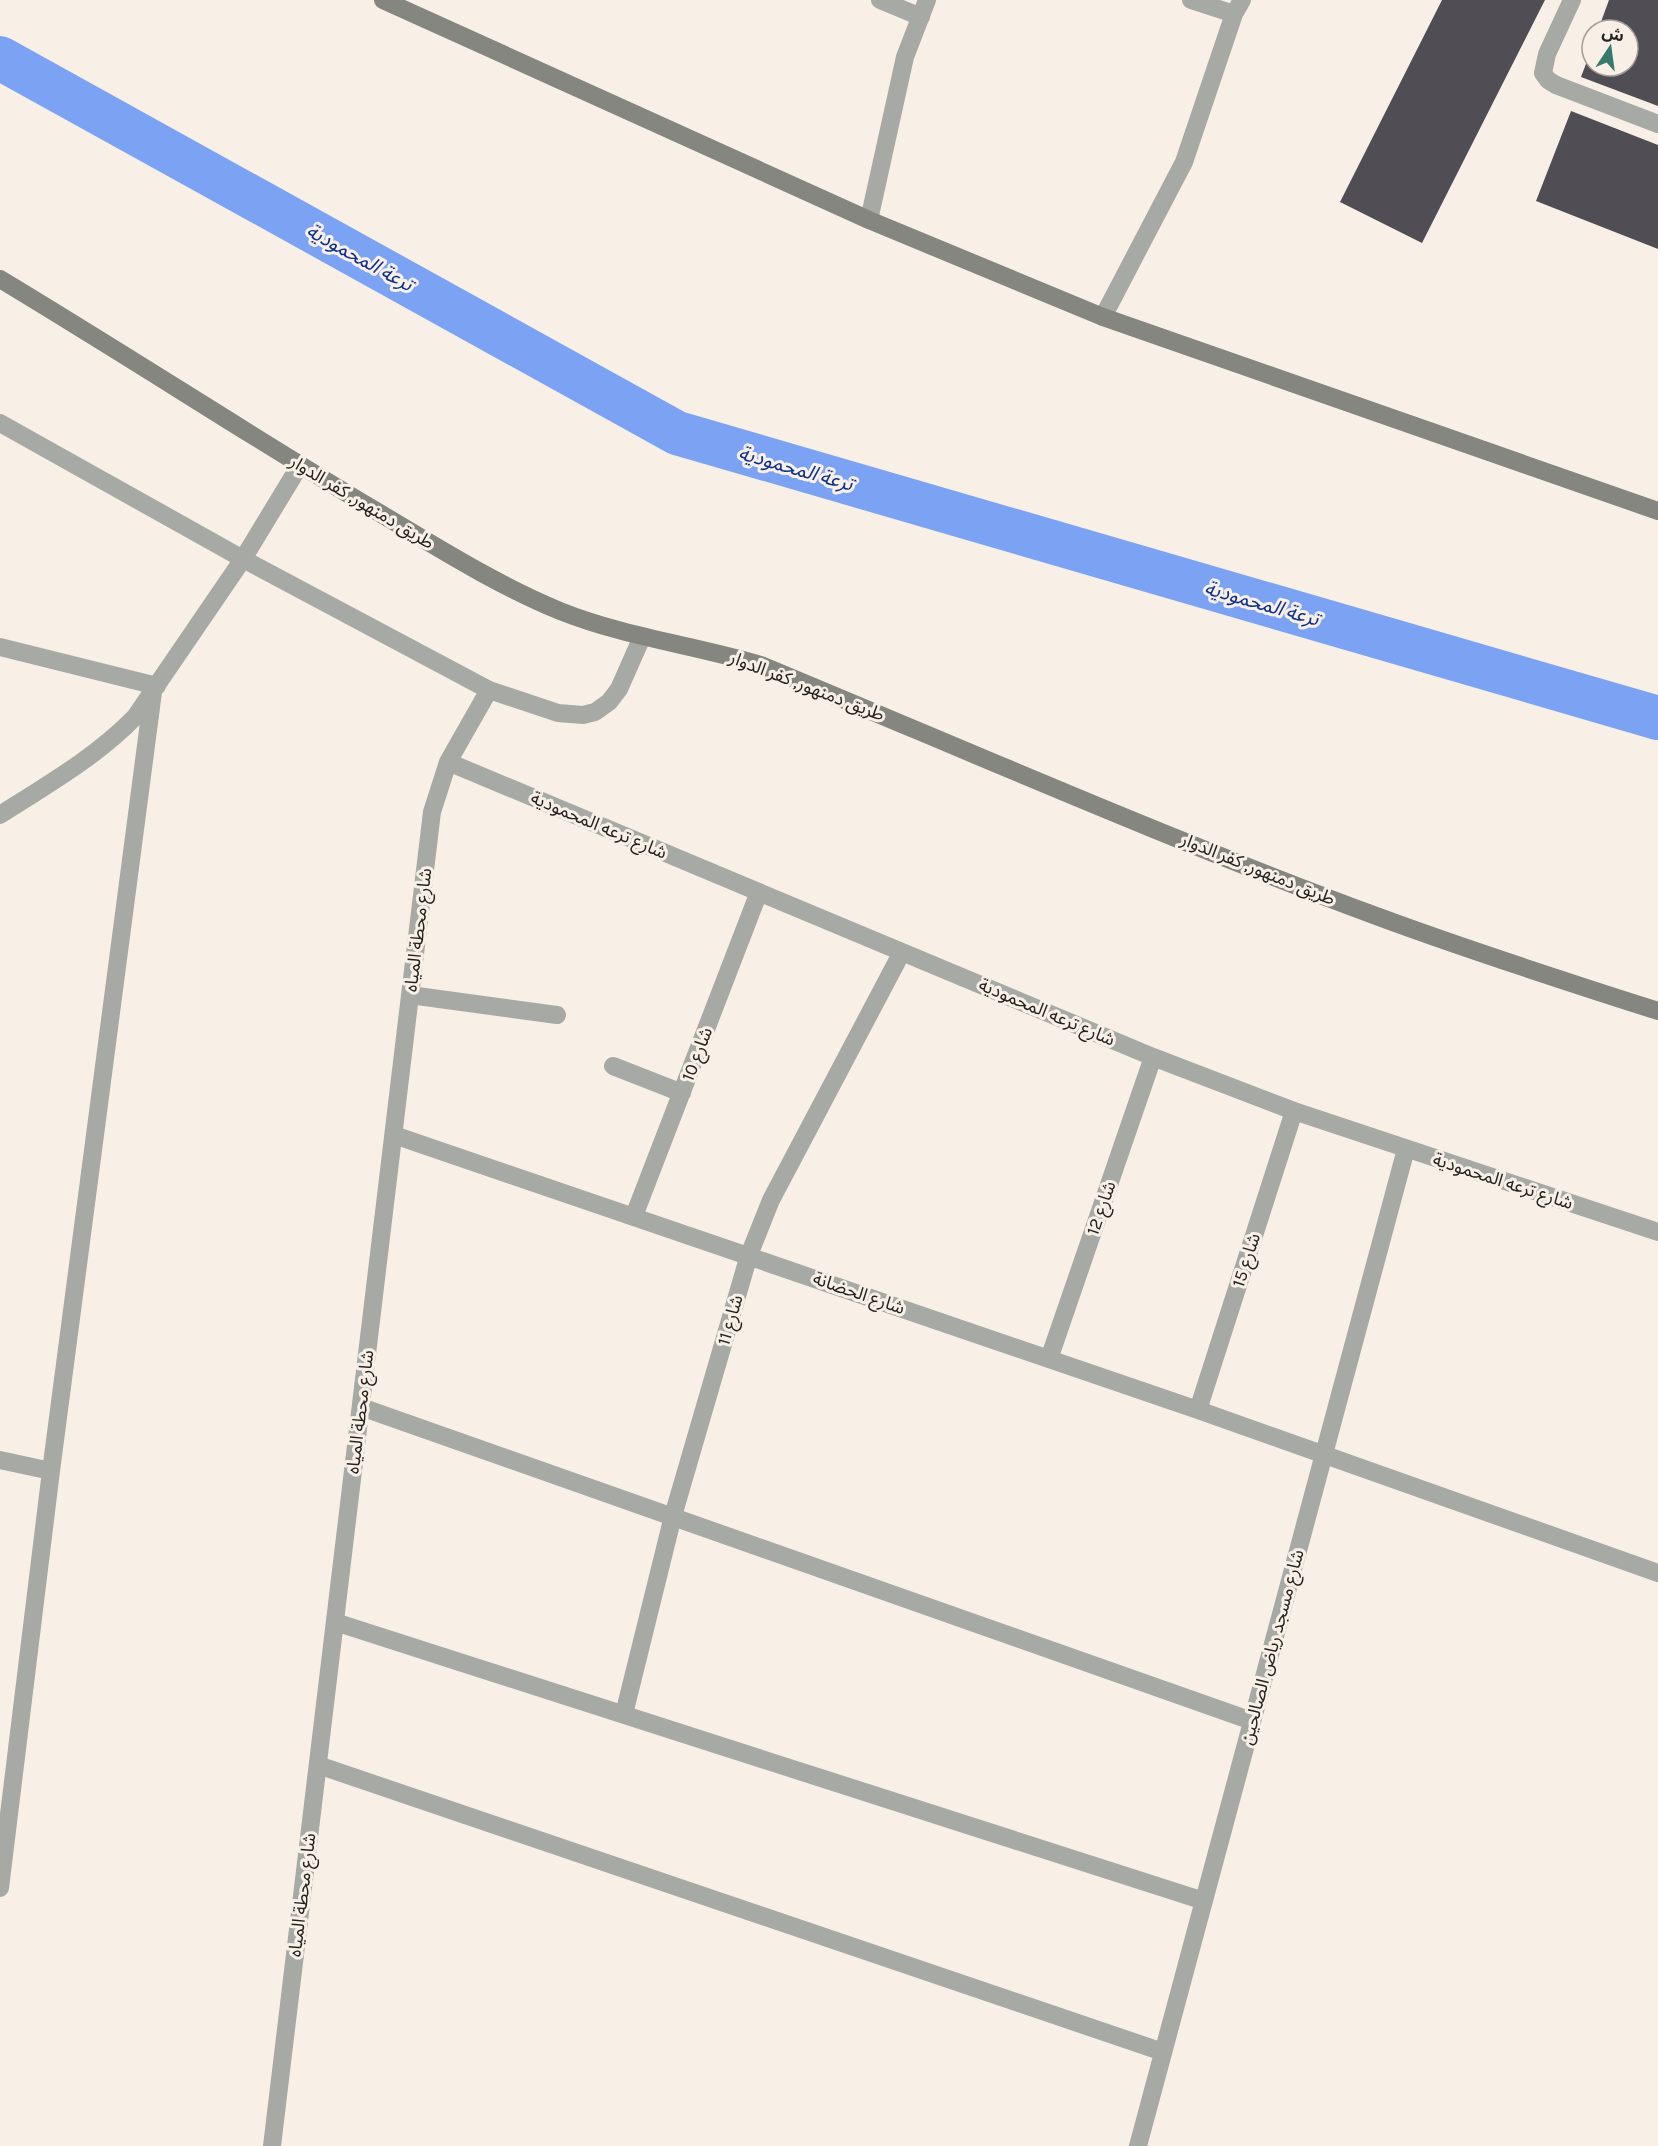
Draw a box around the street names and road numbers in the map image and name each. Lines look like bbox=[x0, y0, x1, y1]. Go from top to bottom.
street label: طريق دمنهور, كفر الدوار bbox=[285, 450, 438, 554]
street label: طريق دمنهور, كفر الدوار bbox=[725, 646, 888, 726]
street label: شارع ترعه المحمودية bbox=[526, 786, 670, 866]
street label: طريق دمنهور, كفر الدوار bbox=[1177, 828, 1338, 910]
street label: شارع محطة المياه bbox=[399, 867, 439, 994]
street label: شارع ترعه المحمودية bbox=[974, 973, 1118, 1053]
street label: شارع 10 bbox=[677, 1024, 720, 1085]
street label: شارع ترعه المحمودية bbox=[1429, 1148, 1576, 1217]
street label: شارع 12 bbox=[1082, 1178, 1123, 1239]
street label: شارع 15 bbox=[1227, 1230, 1268, 1291]
street label: شارع الحضانة bbox=[809, 1267, 908, 1322]
street label: شارع 11 bbox=[712, 1292, 751, 1348]
street label: شارع محطة المياه bbox=[341, 1349, 381, 1476]
street label: شارع مسجد رياض الصالحين bbox=[1235, 1547, 1312, 1748]
street label: شارع محطة المياه bbox=[283, 1832, 323, 1959]

